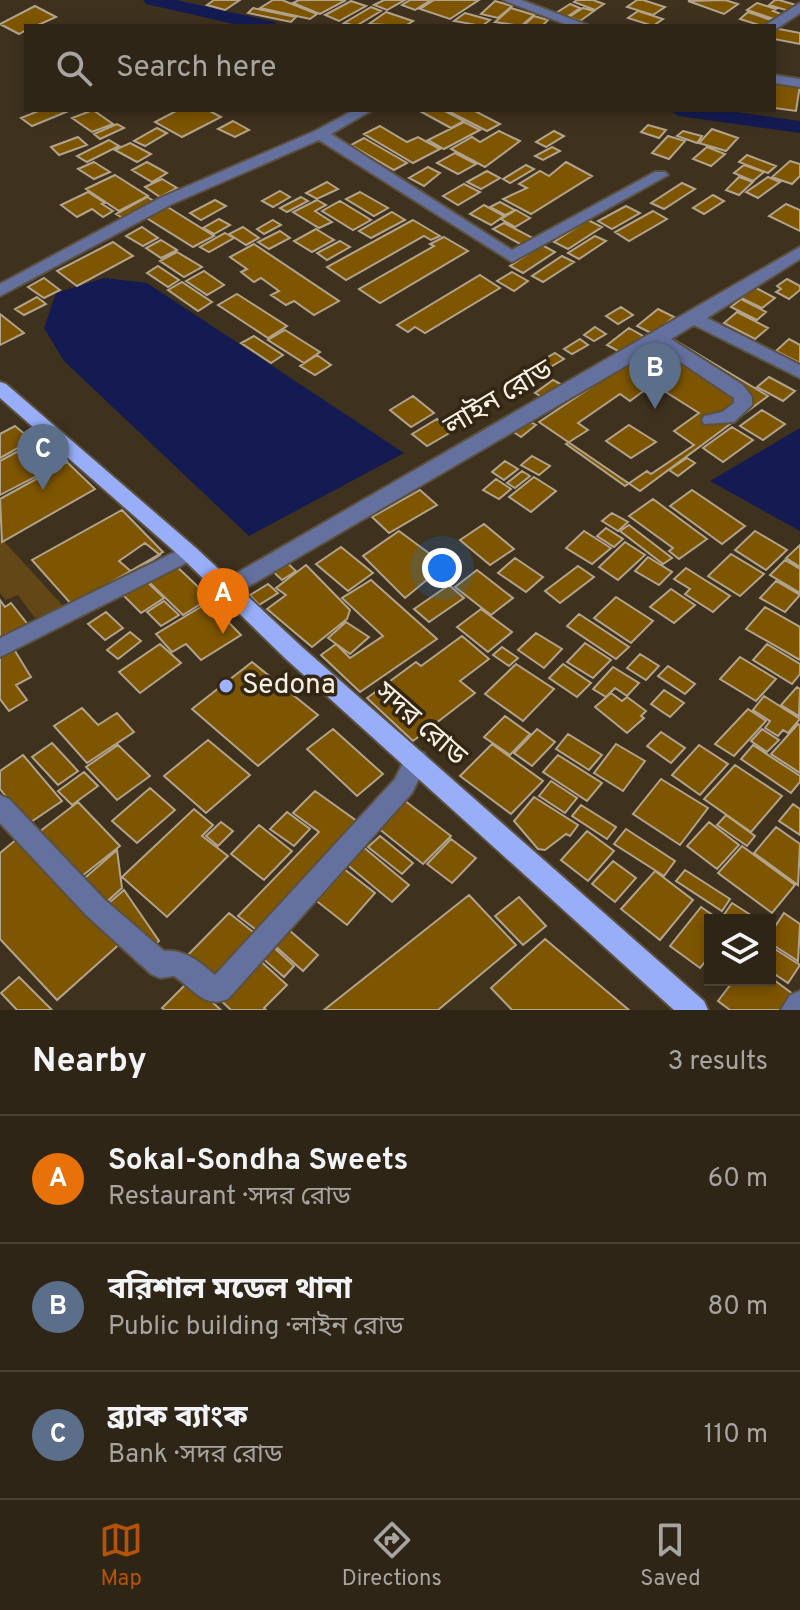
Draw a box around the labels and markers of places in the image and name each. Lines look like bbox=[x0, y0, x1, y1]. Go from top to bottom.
pin: B bbox=[629, 343, 681, 409]
pin: C bbox=[17, 424, 69, 490]
pin: A bbox=[197, 568, 249, 634]
place label: Sedona bbox=[242, 668, 336, 704]
marker: Sedona bbox=[217, 677, 235, 695]

